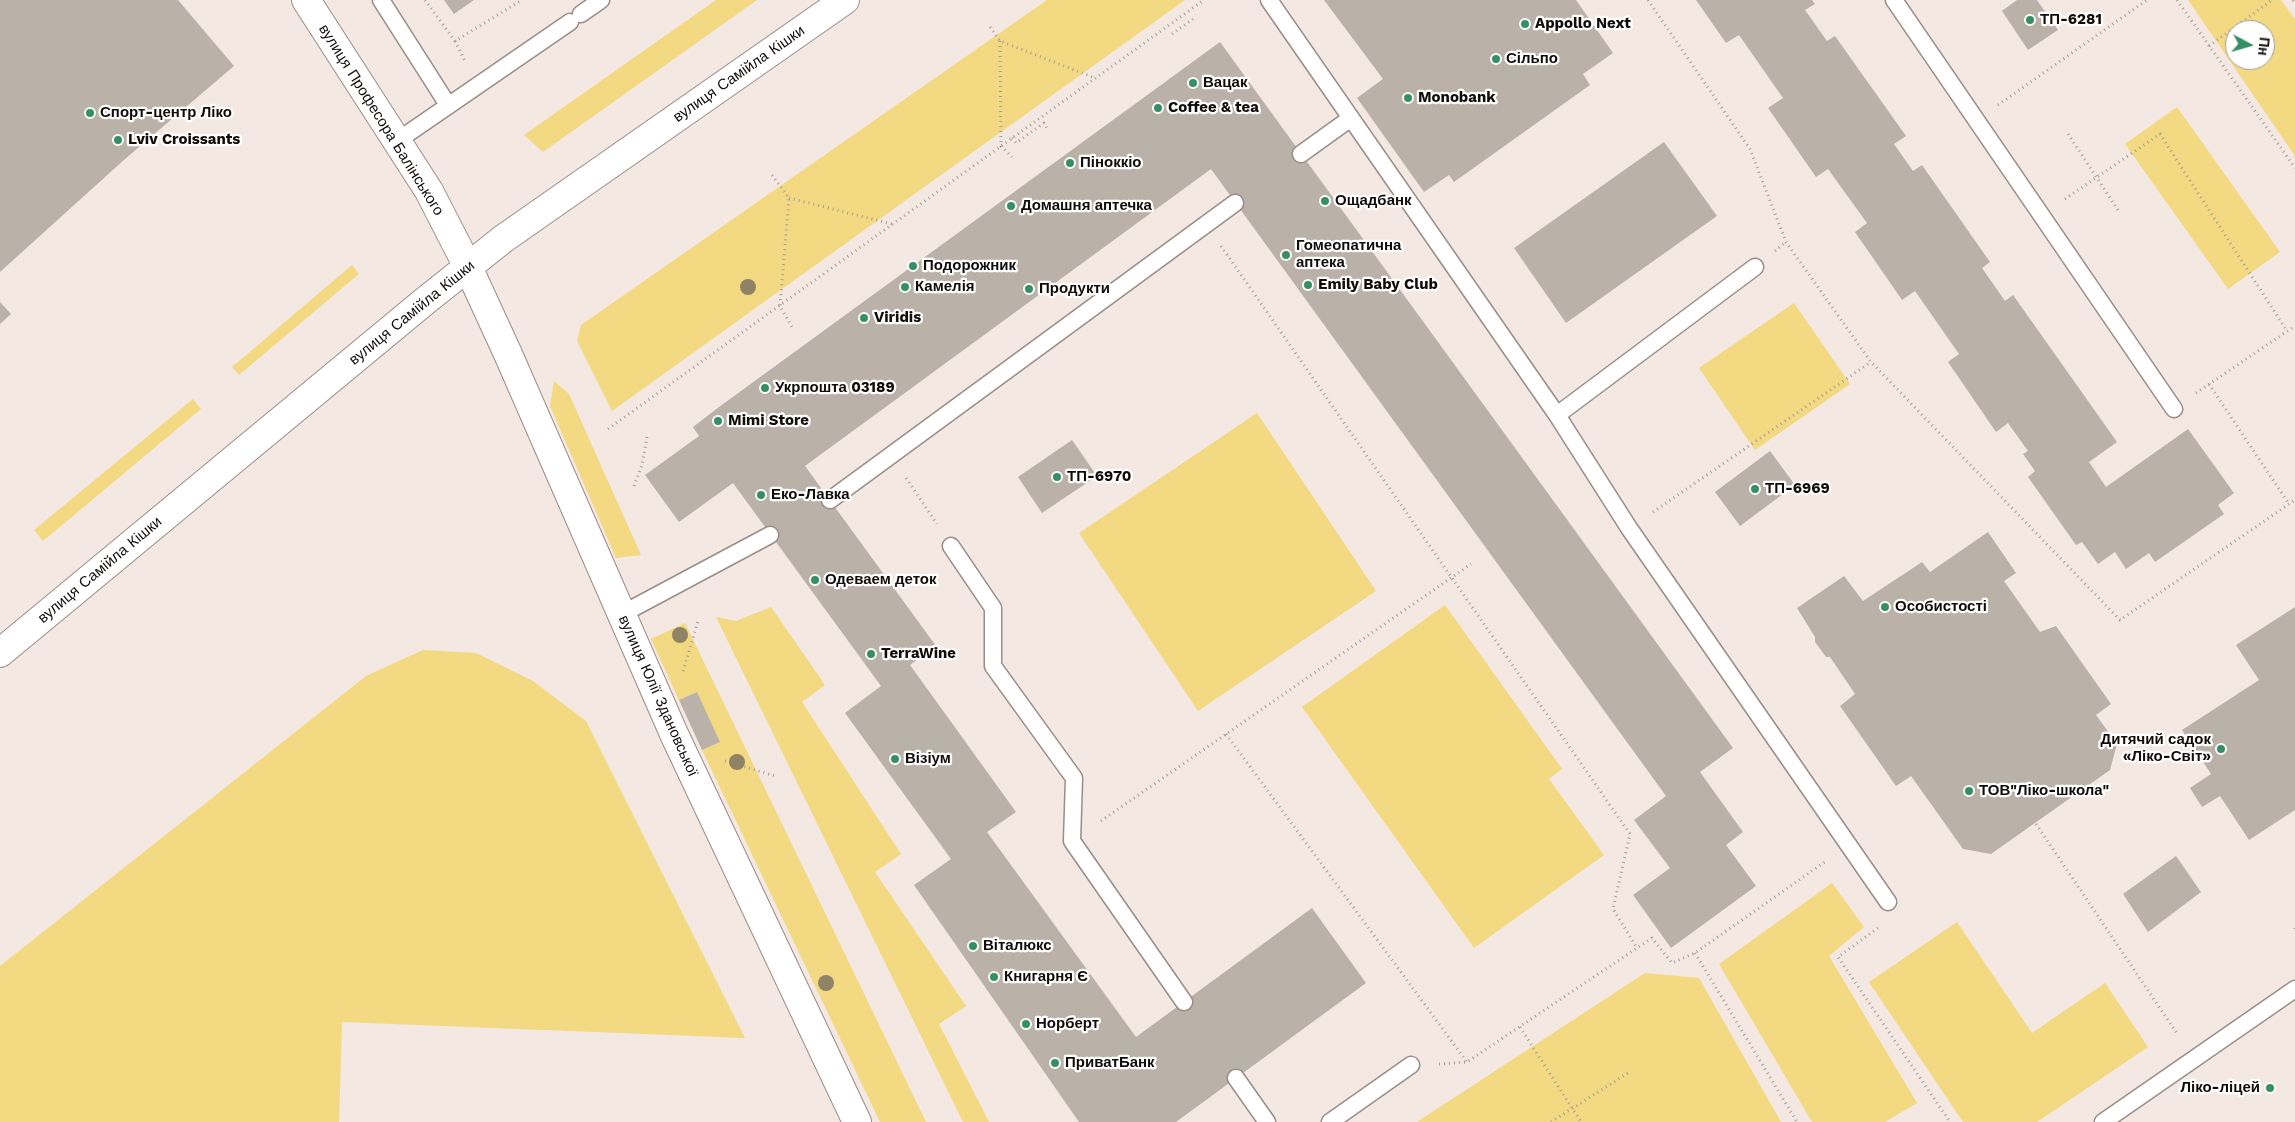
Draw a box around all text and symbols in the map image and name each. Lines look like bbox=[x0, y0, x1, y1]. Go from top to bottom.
place label: ТП-6281 bbox=[2040, 11, 2102, 29]
marker: ТП-6281 bbox=[2024, 14, 2036, 26]
place label: Appollo Next bbox=[1535, 15, 1631, 33]
marker: Appollo Next bbox=[1519, 18, 1531, 30]
north arrow bbox=[2225, 20, 2275, 70]
street label: вулиця Професора Балінського bbox=[315, 21, 447, 219]
street label: вулиця Самійла Кішки bbox=[670, 22, 808, 126]
text: Пн bbox=[2255, 36, 2273, 57]
place label: Сільпо bbox=[1506, 50, 1558, 68]
marker: Сільпо bbox=[1490, 53, 1502, 65]
place label: Вацак bbox=[1203, 74, 1247, 92]
marker: Вацак bbox=[1187, 77, 1199, 89]
place label: Monobank bbox=[1418, 89, 1496, 107]
marker: Monobank bbox=[1402, 92, 1414, 104]
place label: Coffee & tea bbox=[1168, 99, 1259, 117]
marker: Coffee & tea bbox=[1152, 102, 1164, 114]
place label: Спорт-центр Ліко bbox=[100, 104, 232, 122]
marker: Спорт-центр Ліко bbox=[84, 107, 96, 119]
place label: Lviv Croissants bbox=[128, 131, 240, 149]
marker: Lviv Croissants bbox=[112, 134, 124, 146]
place label: Піноккіо bbox=[1080, 154, 1142, 172]
marker: Піноккіо bbox=[1064, 157, 1076, 169]
place label: Ощадбанк bbox=[1335, 192, 1412, 210]
marker: Ощадбанк bbox=[1319, 195, 1331, 207]
place label: Домашня аптечка bbox=[1021, 197, 1152, 215]
marker: Домашня аптечка bbox=[1005, 200, 1017, 212]
place label: Гомеопатична аптека bbox=[1296, 237, 1401, 272]
marker: Гомеопатична аптека bbox=[1280, 249, 1292, 261]
street label: вулиця Самійла Кішки bbox=[346, 257, 478, 369]
place label: Подорожник bbox=[923, 257, 1016, 275]
marker: Подорожник bbox=[907, 260, 919, 272]
place label: Emily Baby Club bbox=[1318, 276, 1438, 294]
place label: Камелія bbox=[915, 278, 975, 296]
marker: Emily Baby Club bbox=[1302, 279, 1314, 291]
place label: Продукти bbox=[1039, 280, 1110, 298]
marker: Камелія bbox=[899, 281, 911, 293]
marker: Продукти bbox=[1023, 283, 1035, 295]
place label: Viridis bbox=[874, 309, 921, 327]
marker: Viridis bbox=[858, 312, 870, 324]
place label: Укрпошта 03189 bbox=[775, 379, 895, 397]
marker: Укрпошта 03189 bbox=[759, 382, 771, 394]
place label: Mimi Store bbox=[728, 412, 809, 430]
marker: Mimi Store bbox=[712, 415, 724, 427]
place label: ТП-6970 bbox=[1067, 468, 1131, 486]
marker: ТП-6970 bbox=[1051, 471, 1063, 483]
place label: ТП-6969 bbox=[1765, 480, 1830, 498]
marker: ТП-6969 bbox=[1749, 483, 1761, 495]
place label: Еко-Лавка bbox=[771, 486, 850, 504]
marker: Еко-Лавка bbox=[755, 489, 767, 501]
street label: вулиця Самійла Кішки bbox=[34, 513, 166, 627]
place label: Одеваем деток bbox=[825, 571, 937, 589]
marker: Одеваем деток bbox=[809, 574, 821, 586]
place label: Особистості bbox=[1895, 598, 1987, 616]
marker: Особистості bbox=[1879, 601, 1891, 613]
street label: вулиця Юлії Здановської bbox=[614, 613, 702, 779]
place label: TerraWine bbox=[881, 645, 956, 663]
marker: TerraWine bbox=[865, 648, 877, 660]
place label: Дитячий садок «Ліко-Світ» bbox=[2100, 731, 2211, 766]
marker: Дитячий садок «Ліко-Світ» bbox=[2215, 743, 2227, 755]
place label: Візіум bbox=[905, 750, 951, 768]
marker: Візіум bbox=[889, 753, 901, 765]
place label: ТОВ"Ліко-школа" bbox=[1979, 782, 2109, 800]
marker: ТОВ"Ліко-школа" bbox=[1963, 785, 1975, 797]
place label: Віталюкс bbox=[983, 937, 1052, 955]
marker: Віталюкс bbox=[967, 940, 979, 952]
place label: Книгарня Є bbox=[1004, 968, 1088, 986]
marker: Книгарня Є bbox=[988, 971, 1000, 983]
place label: Норберт bbox=[1036, 1015, 1099, 1033]
marker: Норберт bbox=[1020, 1018, 1032, 1030]
place label: ПриватБанк bbox=[1065, 1054, 1155, 1072]
marker: ПриватБанк bbox=[1049, 1057, 1061, 1069]
place label: Ліко-ліцей bbox=[2180, 1079, 2260, 1097]
marker: Ліко-ліцей bbox=[2264, 1082, 2276, 1094]

